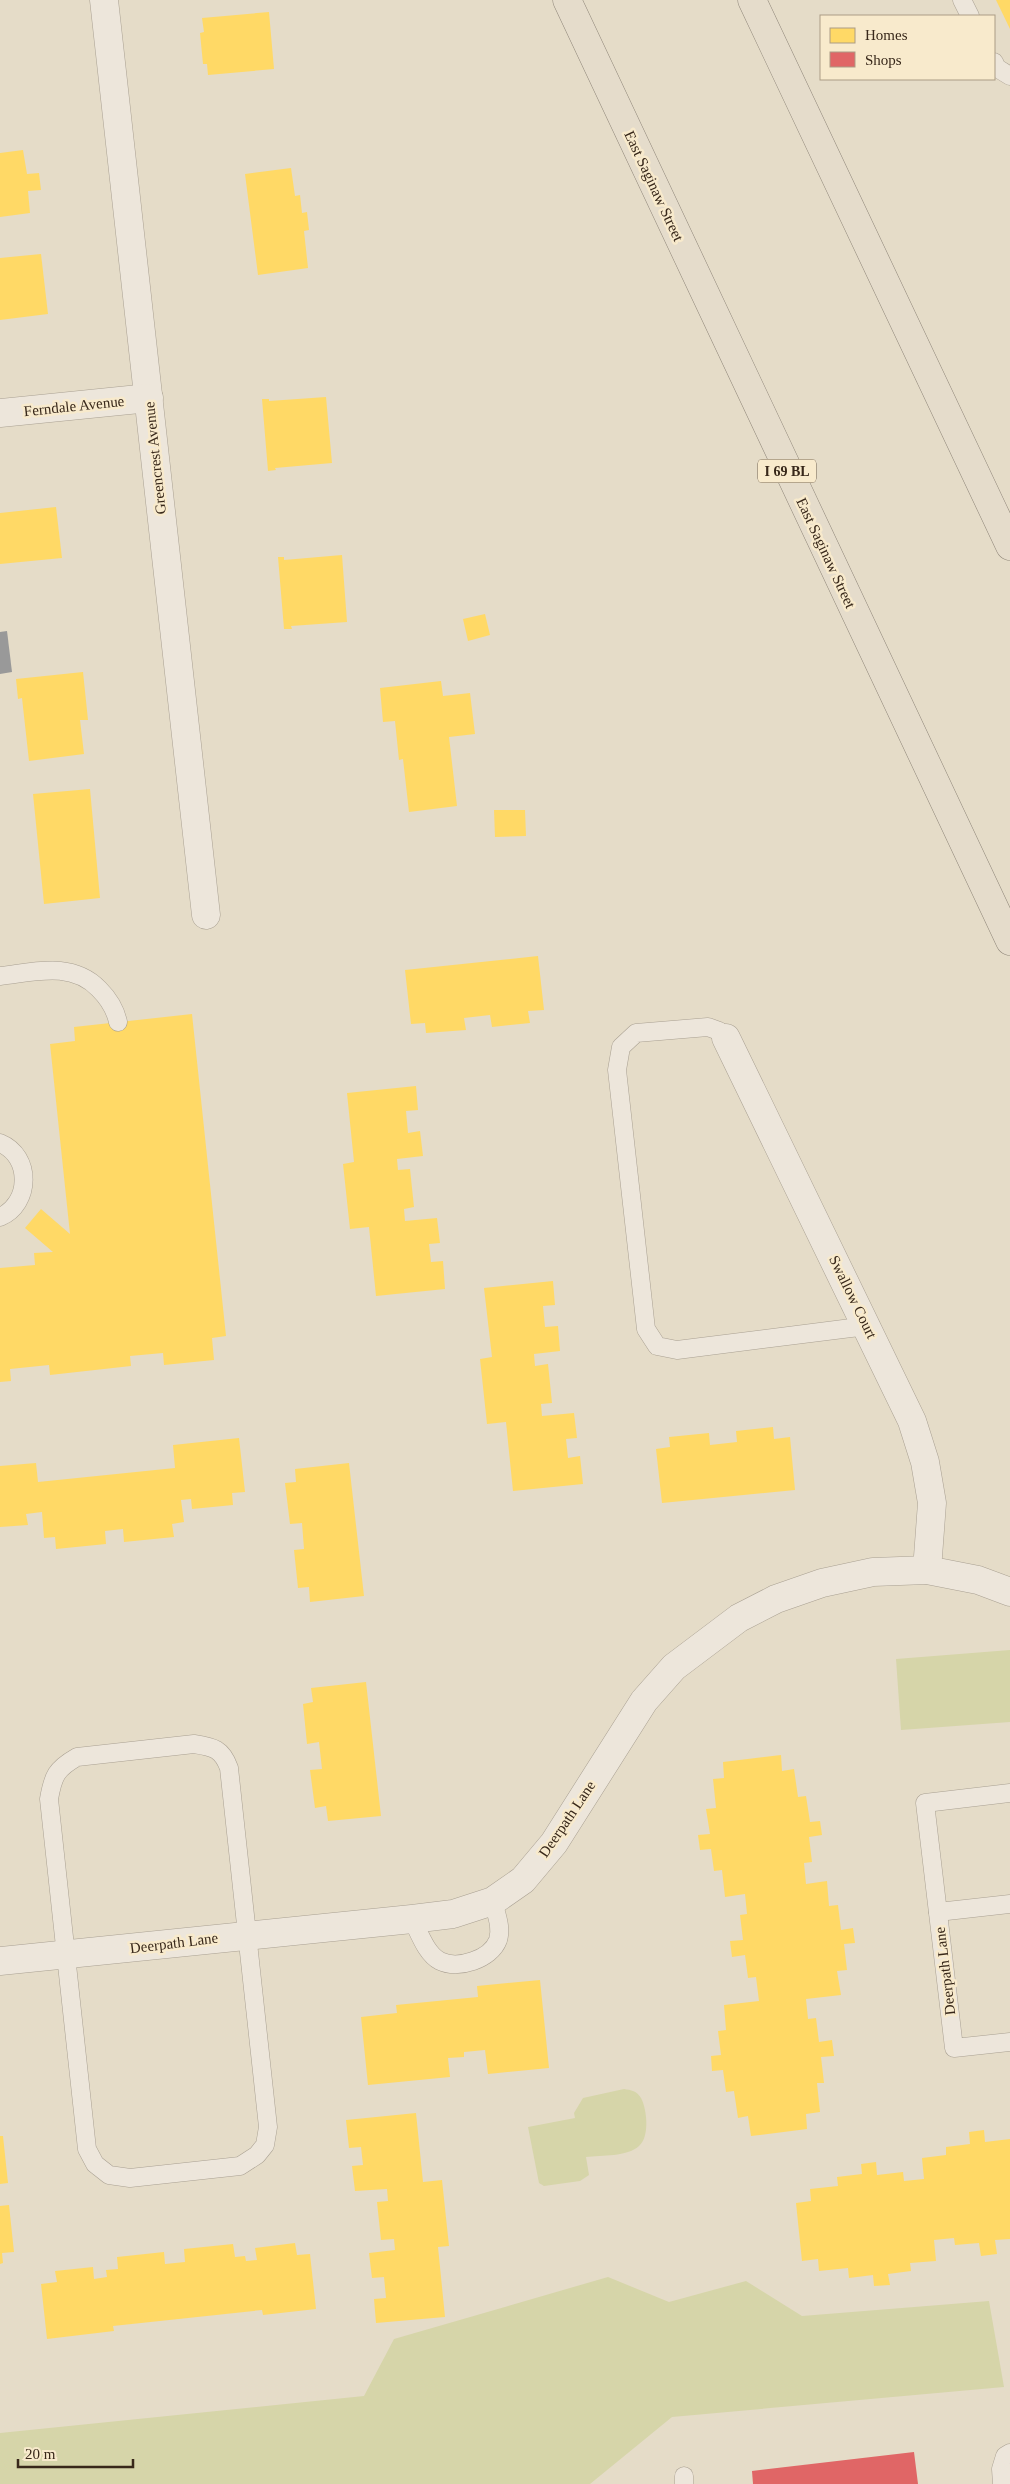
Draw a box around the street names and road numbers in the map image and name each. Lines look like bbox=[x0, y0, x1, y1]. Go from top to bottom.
street label: East Saginaw Street bbox=[621, 128, 687, 244]
street label: Ferndale Avenue bbox=[23, 393, 125, 419]
street label: Greencrest Avenue bbox=[141, 400, 169, 515]
road number: I 69 BL bbox=[758, 460, 816, 482]
street label: East Saginaw Street bbox=[793, 495, 859, 611]
street label: Swallow Court bbox=[826, 1253, 880, 1342]
street label: Deerpath Lane bbox=[536, 1777, 599, 1860]
street label: Deerpath Lane bbox=[932, 1926, 958, 2016]
street label: Deerpath Lane bbox=[129, 1930, 219, 1956]

